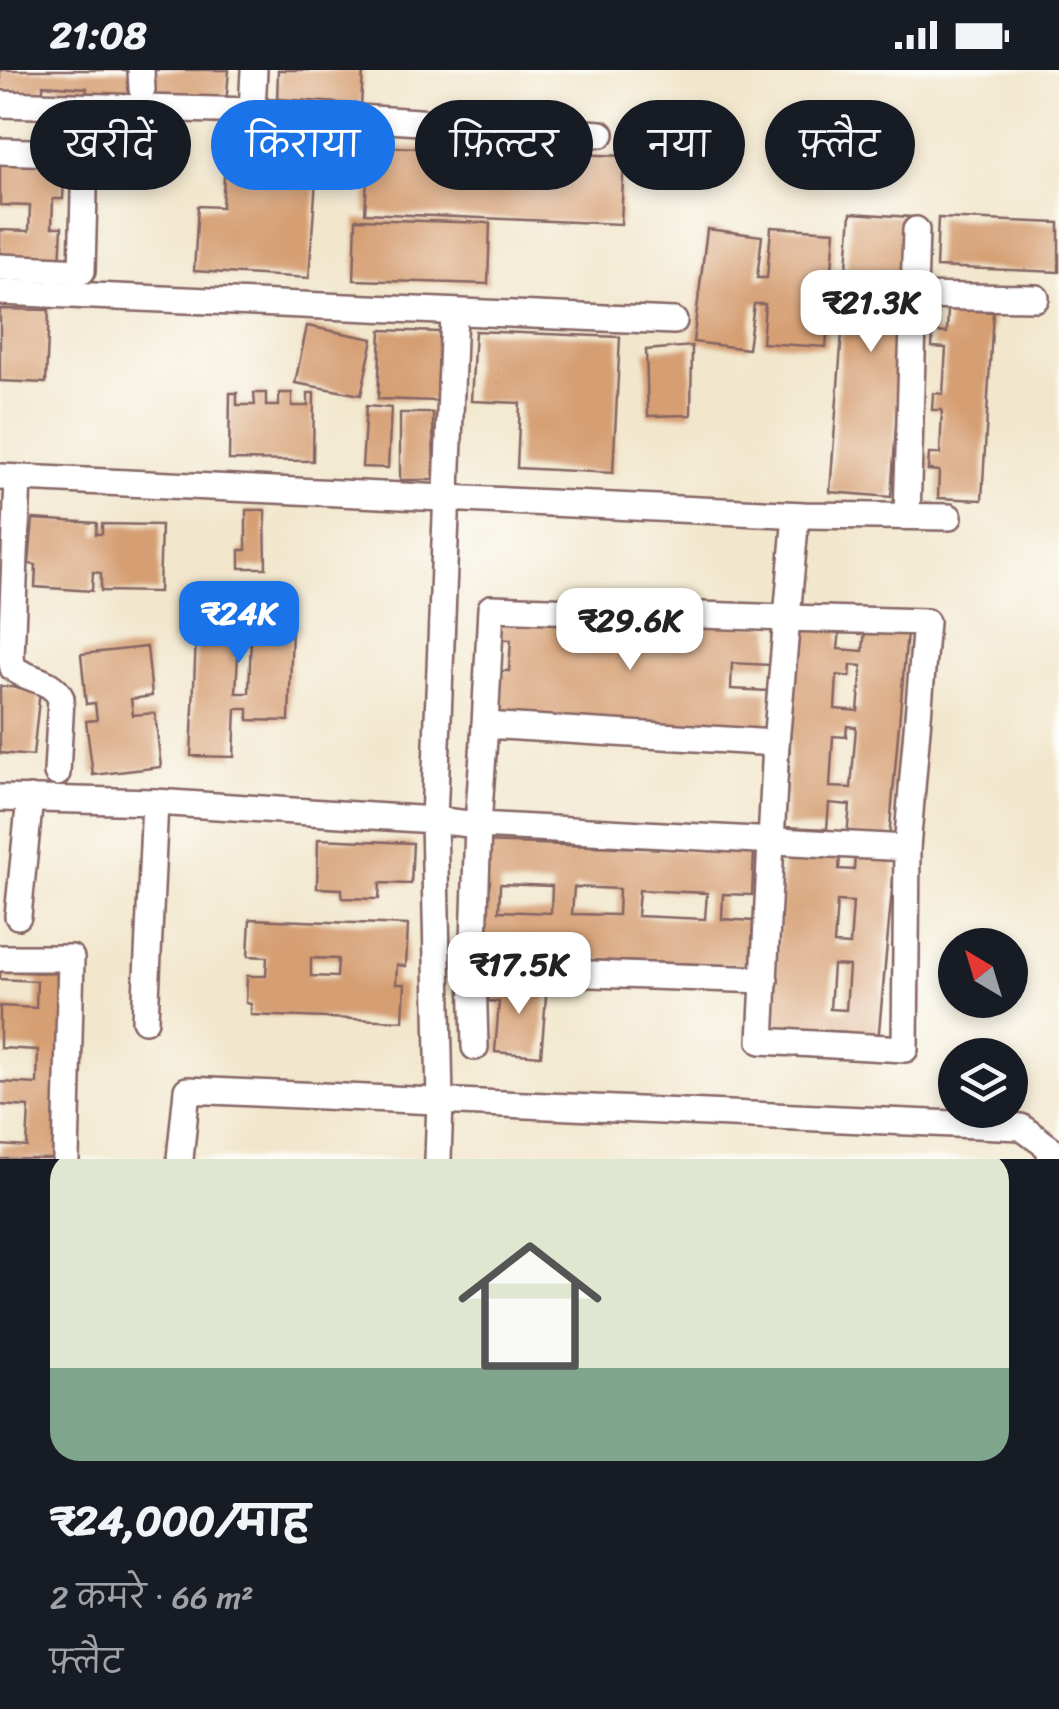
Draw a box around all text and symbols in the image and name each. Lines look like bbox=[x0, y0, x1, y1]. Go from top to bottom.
text: 21:08 bbox=[50, 2, 147, 69]
chip: खरीदें bbox=[30, 100, 191, 190]
chip: किराया bbox=[211, 100, 395, 190]
chip: फ़िल्टर bbox=[415, 100, 593, 190]
chip: नया bbox=[613, 100, 745, 190]
chip: फ़्लैट bbox=[765, 100, 915, 190]
pin: ₹21.3K bbox=[790, 270, 952, 355]
text: ₹21.3K bbox=[823, 274, 919, 331]
pin: ₹24K bbox=[180, 581, 298, 666]
text: ₹24K bbox=[201, 585, 277, 642]
pin: ₹29.6K bbox=[549, 588, 711, 673]
text: ₹29.6K bbox=[578, 592, 682, 649]
north arrow bbox=[938, 928, 1028, 1018]
map controls bbox=[938, 928, 1028, 1128]
pin: ₹17.5K bbox=[438, 932, 600, 1017]
text: ₹17.5K bbox=[470, 936, 568, 993]
button: layers bbox=[938, 1038, 1028, 1128]
icon: home bbox=[440, 1216, 620, 1396]
text: ₹24,000/माह bbox=[50, 1484, 310, 1558]
text: 2 कमरे · 66 m² bbox=[50, 1569, 254, 1626]
text: फ़्लैट bbox=[50, 1634, 123, 1691]

